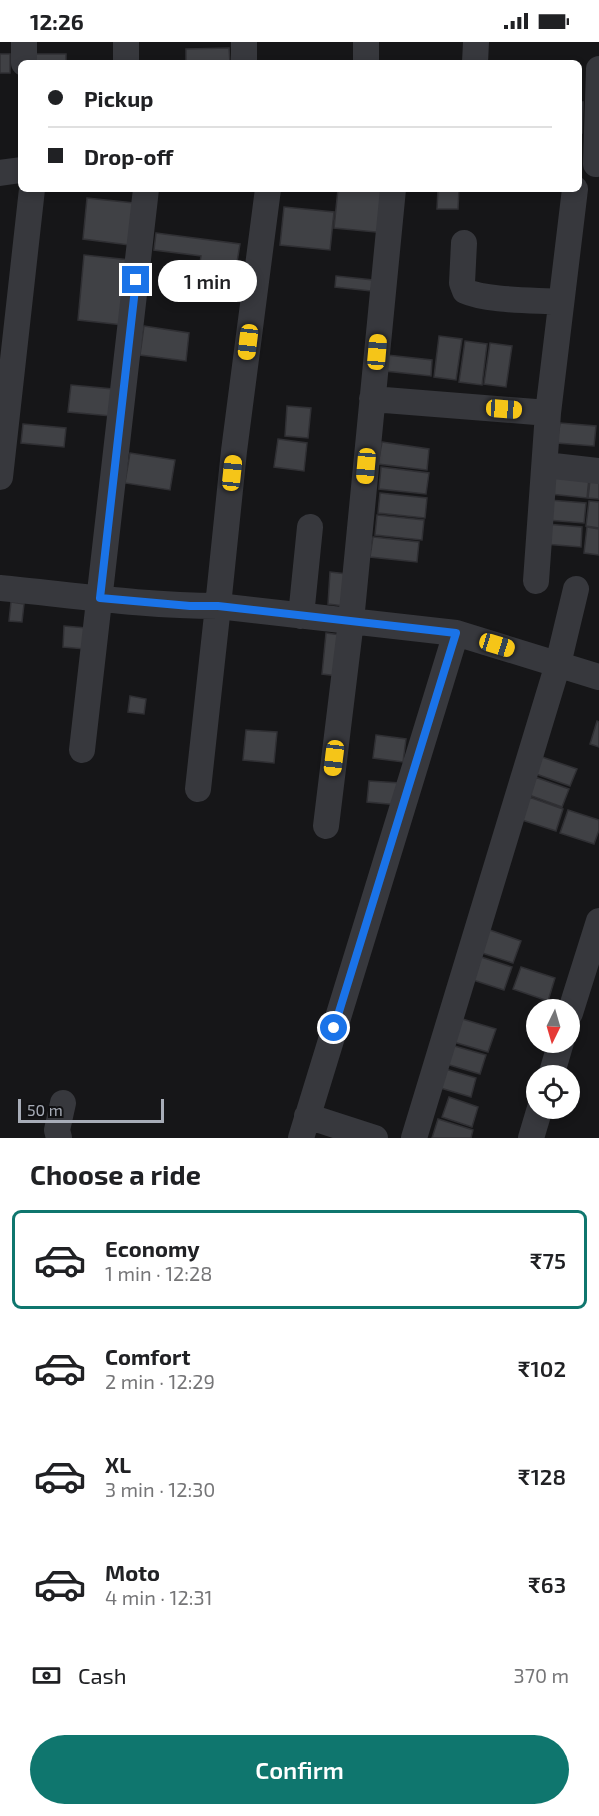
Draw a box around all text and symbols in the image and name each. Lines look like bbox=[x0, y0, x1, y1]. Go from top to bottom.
text: 12:26 bbox=[30, 8, 84, 34]
text: Pickup bbox=[84, 85, 153, 111]
text: Drop-off bbox=[84, 143, 173, 169]
callout: 1 min bbox=[157, 259, 256, 301]
route end bbox=[122, 266, 149, 293]
text: 1 min bbox=[184, 269, 231, 293]
car bbox=[237, 323, 259, 361]
car bbox=[366, 333, 388, 371]
car bbox=[485, 399, 523, 419]
car bbox=[355, 447, 377, 485]
car bbox=[221, 454, 243, 492]
car bbox=[477, 631, 517, 659]
car bbox=[323, 739, 345, 777]
north arrow bbox=[526, 999, 580, 1053]
map controls bbox=[526, 999, 580, 1119]
route start bbox=[320, 1014, 347, 1041]
button: locate bbox=[526, 1065, 580, 1119]
scale bar bbox=[18, 1096, 164, 1124]
text: 50 m bbox=[27, 1100, 63, 1119]
text: Choose a ride bbox=[30, 1158, 201, 1190]
icon: car bbox=[33, 1233, 87, 1287]
text: Economy bbox=[105, 1235, 200, 1261]
text: ₹75 bbox=[530, 1247, 566, 1273]
text: 1 min · 12:28 bbox=[105, 1261, 212, 1285]
icon: car bbox=[33, 1341, 87, 1395]
text: Comfort bbox=[105, 1343, 190, 1369]
text: ₹102 bbox=[518, 1355, 566, 1381]
text: 2 min · 12:29 bbox=[105, 1369, 215, 1393]
icon: car bbox=[33, 1449, 87, 1503]
text: XL bbox=[105, 1451, 131, 1477]
text: ₹128 bbox=[518, 1463, 566, 1489]
text: 3 min · 12:30 bbox=[105, 1477, 215, 1501]
icon: car bbox=[33, 1557, 87, 1611]
text: Moto bbox=[105, 1559, 160, 1585]
text: ₹63 bbox=[528, 1571, 566, 1597]
text: 4 min · 12:31 bbox=[105, 1585, 213, 1609]
icon: cash bbox=[30, 1659, 63, 1692]
text: Cash bbox=[78, 1662, 127, 1688]
text: 370 m bbox=[514, 1663, 569, 1687]
button: Confirm bbox=[30, 1735, 569, 1804]

